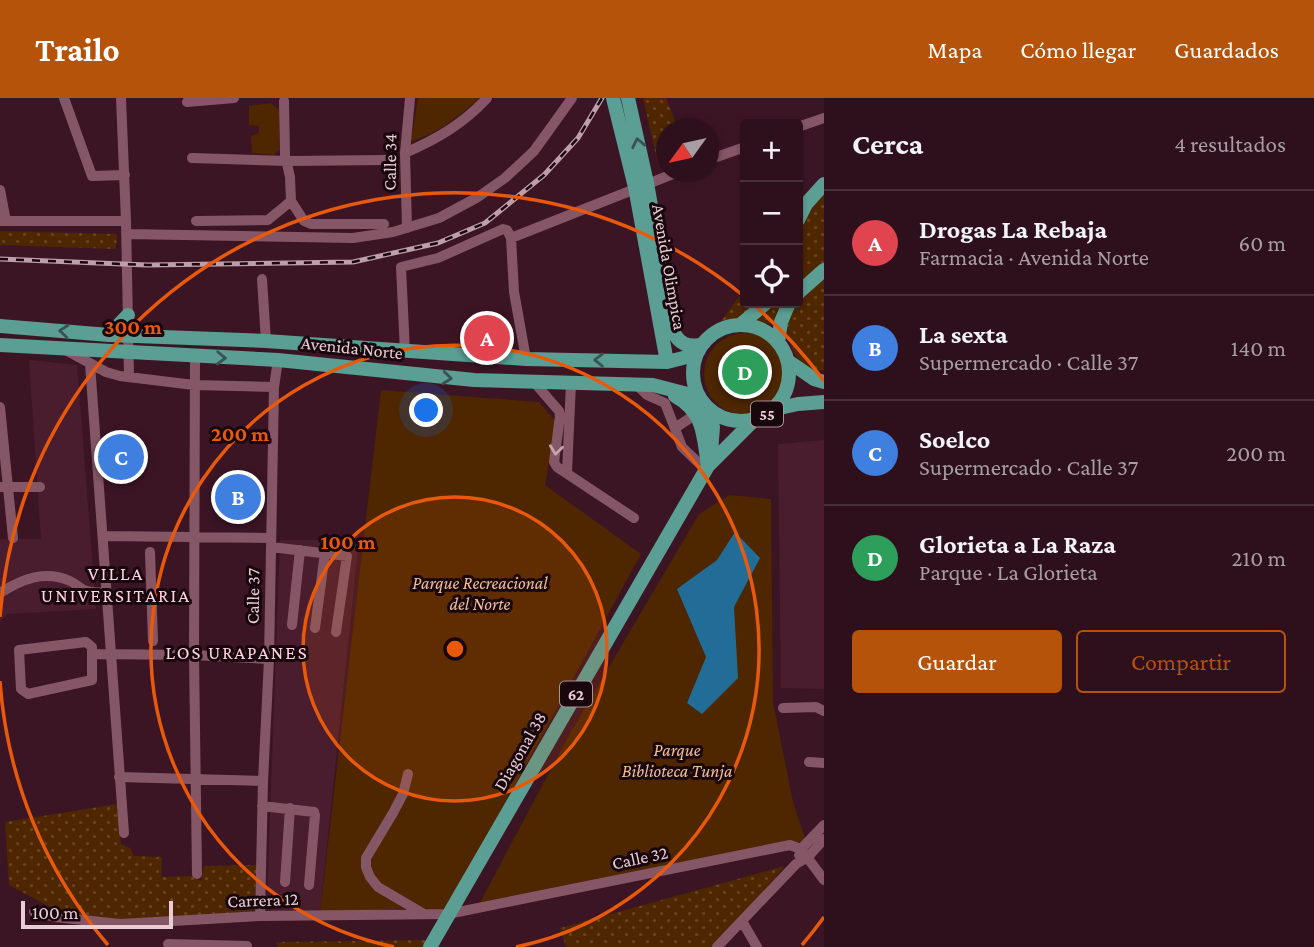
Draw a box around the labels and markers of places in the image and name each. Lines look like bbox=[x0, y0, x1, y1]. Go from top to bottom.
pin: A bbox=[464, 312, 510, 364]
pin: D bbox=[722, 346, 768, 398]
pin: C bbox=[98, 431, 144, 483]
pin: B bbox=[215, 471, 261, 523]
centre of rings bbox=[443, 637, 467, 661]

